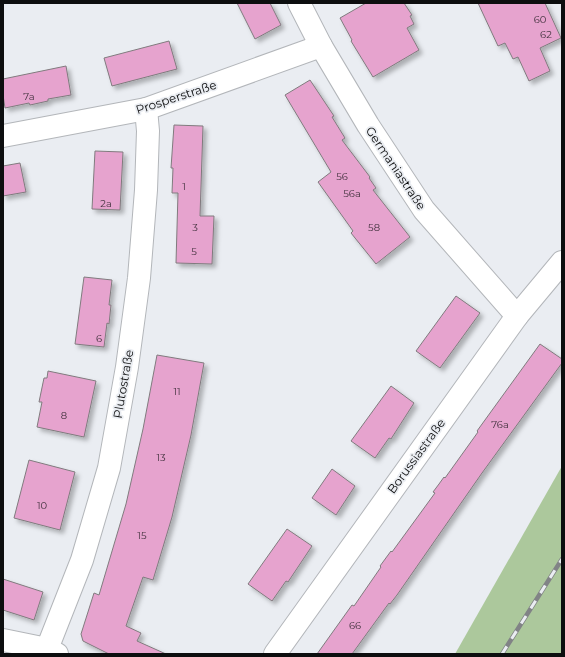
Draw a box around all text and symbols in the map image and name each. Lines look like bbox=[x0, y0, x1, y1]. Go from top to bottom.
house number: 60 bbox=[534, 13, 547, 26]
house number: 62 bbox=[540, 28, 552, 41]
street label: Prosperstraße bbox=[134, 77, 218, 117]
house number: 7a bbox=[23, 90, 35, 103]
street label: Germaniastraße bbox=[363, 124, 429, 212]
house number: 56 bbox=[336, 170, 348, 183]
house number: 1 bbox=[182, 180, 186, 193]
house number: 56a bbox=[343, 187, 361, 200]
house number: 2a bbox=[100, 197, 112, 210]
house number: 3 bbox=[192, 221, 198, 234]
house number: 58 bbox=[368, 221, 380, 234]
house number: 5 bbox=[191, 245, 197, 258]
house number: 6 bbox=[96, 332, 102, 345]
street label: Plutostraße bbox=[110, 348, 136, 420]
house number: 11 bbox=[173, 385, 181, 398]
house number: 8 bbox=[61, 409, 67, 422]
street label: Borussiastraße bbox=[384, 416, 448, 496]
house number: 76a bbox=[491, 418, 509, 431]
house number: 13 bbox=[156, 451, 166, 464]
house number: 10 bbox=[37, 499, 47, 512]
house number: 15 bbox=[137, 529, 147, 542]
house number: 66 bbox=[349, 619, 361, 632]

